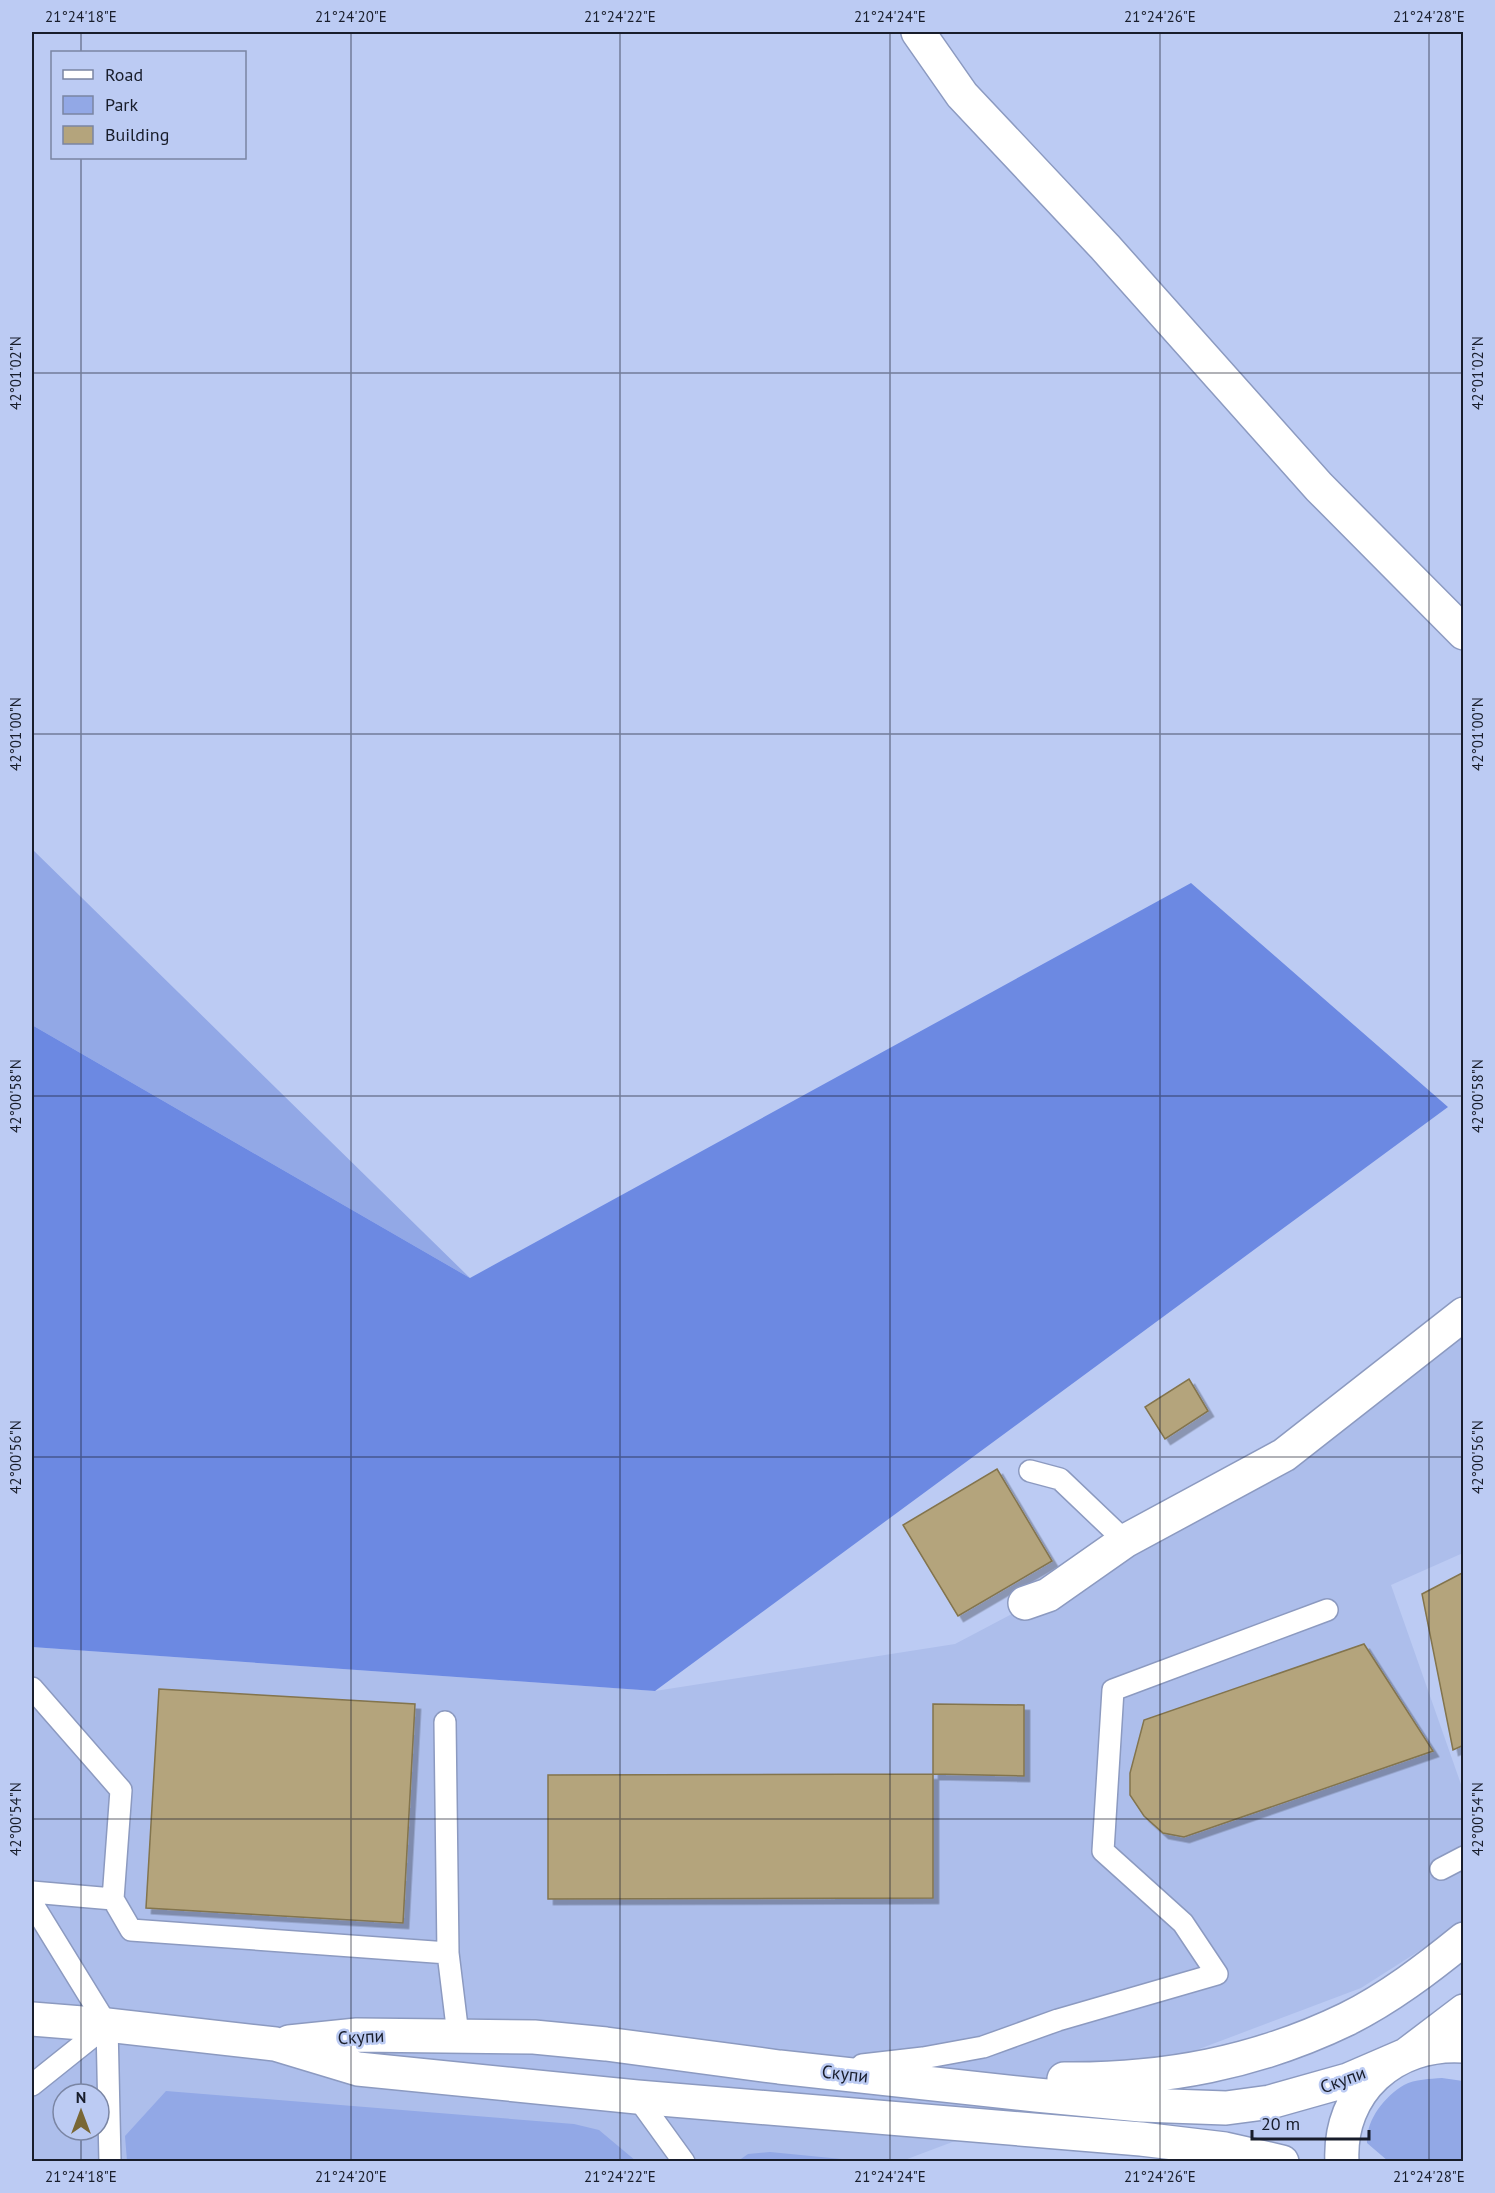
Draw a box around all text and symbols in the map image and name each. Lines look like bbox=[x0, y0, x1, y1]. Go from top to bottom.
text: 21°24'18"E bbox=[45, 7, 117, 26]
text: 21°24'20"E bbox=[315, 7, 387, 26]
text: 21°24'22"E bbox=[584, 7, 656, 26]
text: 21°24'24"E bbox=[854, 7, 926, 26]
text: 21°24'26"E bbox=[1124, 7, 1196, 26]
text: 21°24'28"E bbox=[1393, 7, 1465, 26]
legend bbox=[51, 51, 246, 159]
text: Road bbox=[105, 63, 143, 86]
text: Park bbox=[105, 93, 138, 116]
text: Building bbox=[105, 123, 169, 146]
text: 42°01'02"N bbox=[6, 336, 25, 410]
text: 42°01'02"N bbox=[1468, 336, 1487, 410]
text: 42°01'00"N bbox=[6, 697, 25, 771]
text: 42°01'00"N bbox=[1468, 697, 1487, 771]
text: 42°00'58"N bbox=[6, 1059, 25, 1133]
text: 42°00'58"N bbox=[1468, 1059, 1487, 1133]
text: 42°00'56"N bbox=[6, 1420, 25, 1494]
text: 42°00'56"N bbox=[1468, 1420, 1487, 1494]
text: 42°00'54"N bbox=[6, 1782, 25, 1856]
text: 42°00'54"N bbox=[1468, 1782, 1487, 1856]
street label: Скупи bbox=[337, 2024, 385, 2049]
street label: Скупи bbox=[821, 2060, 869, 2087]
street label: Скупи bbox=[1317, 2061, 1369, 2098]
north arrow bbox=[51, 2082, 111, 2142]
text: N bbox=[76, 2087, 86, 2107]
scale bar bbox=[1252, 2103, 1369, 2141]
text: 20 m bbox=[1261, 2112, 1300, 2135]
text: 21°24'18"E bbox=[45, 2167, 117, 2186]
text: 21°24'20"E bbox=[315, 2167, 387, 2186]
text: 21°24'22"E bbox=[584, 2167, 656, 2186]
text: 21°24'24"E bbox=[854, 2167, 926, 2186]
text: 21°24'26"E bbox=[1124, 2167, 1196, 2186]
text: 21°24'28"E bbox=[1393, 2167, 1465, 2186]

